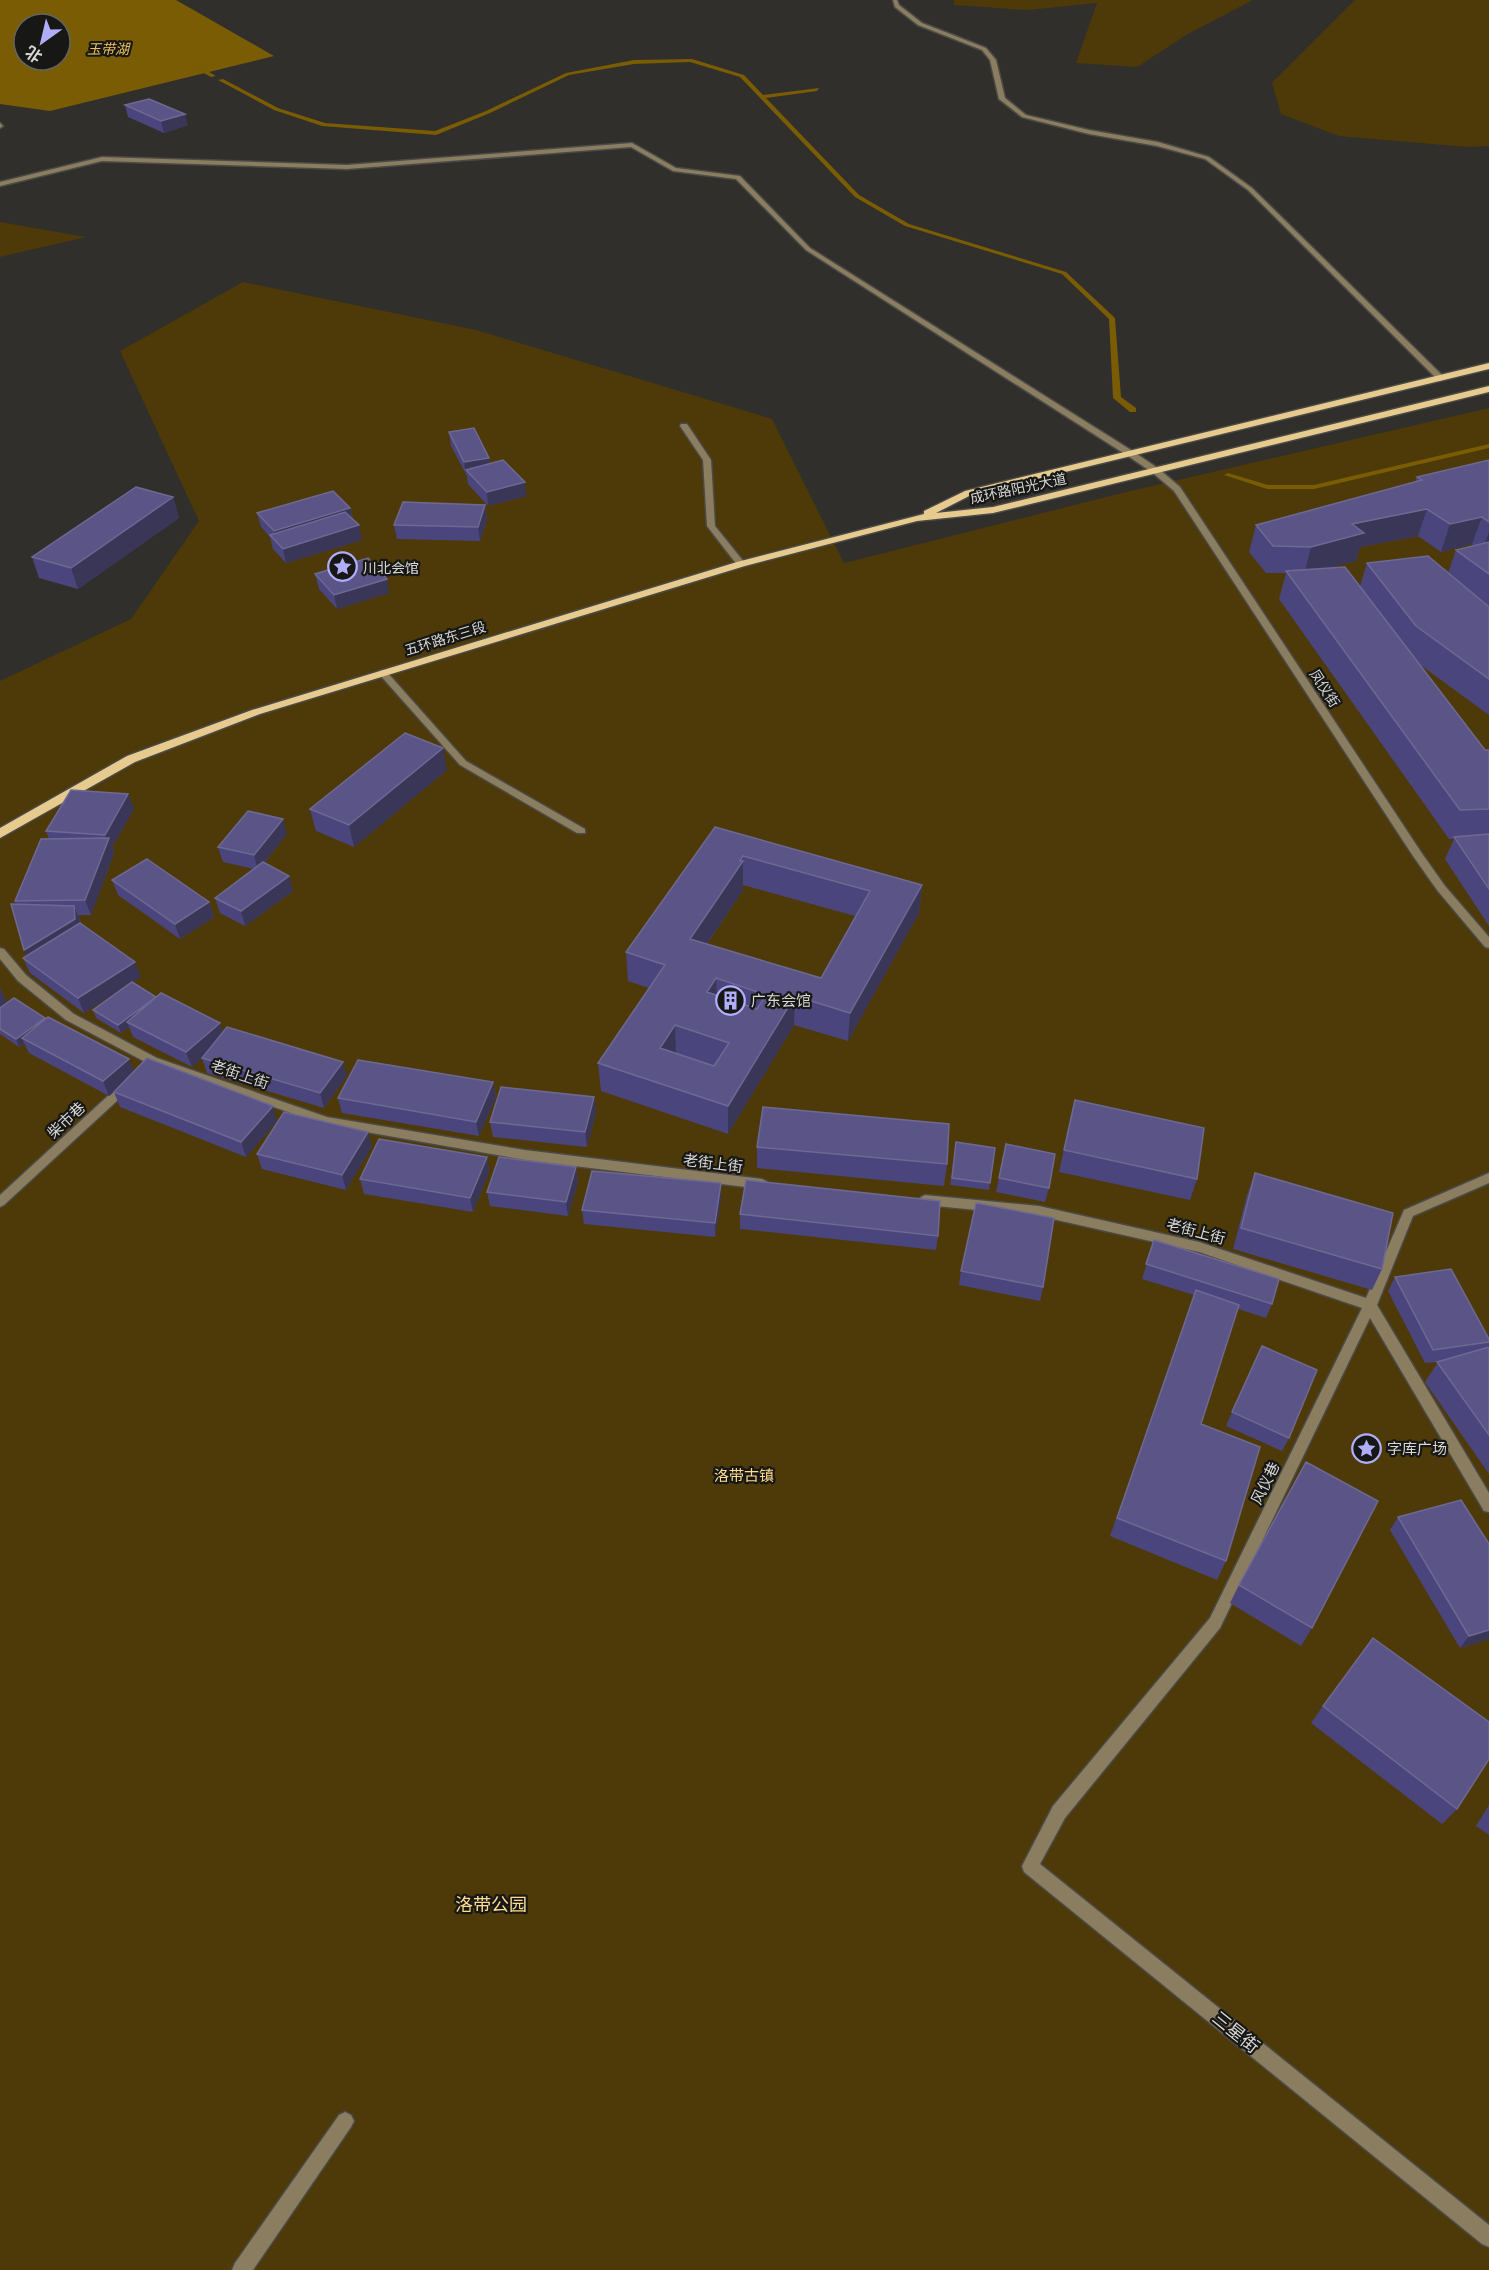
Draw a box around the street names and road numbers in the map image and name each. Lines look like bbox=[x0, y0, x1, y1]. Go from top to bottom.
street label: 成环路阳光大道 bbox=[968, 469, 1068, 507]
street label: 五环路东三段 bbox=[402, 618, 488, 658]
street label: 凤仪街 bbox=[1306, 666, 1344, 710]
street label: 老街上街 bbox=[209, 1055, 271, 1093]
street label: 柴市巷 bbox=[43, 1098, 89, 1142]
street label: 老街上街 bbox=[682, 1150, 744, 1176]
street label: 老街上街 bbox=[1165, 1214, 1227, 1248]
street label: 风仪巷 bbox=[1247, 1459, 1283, 1507]
street label: 三星街 bbox=[1208, 2007, 1264, 2057]

